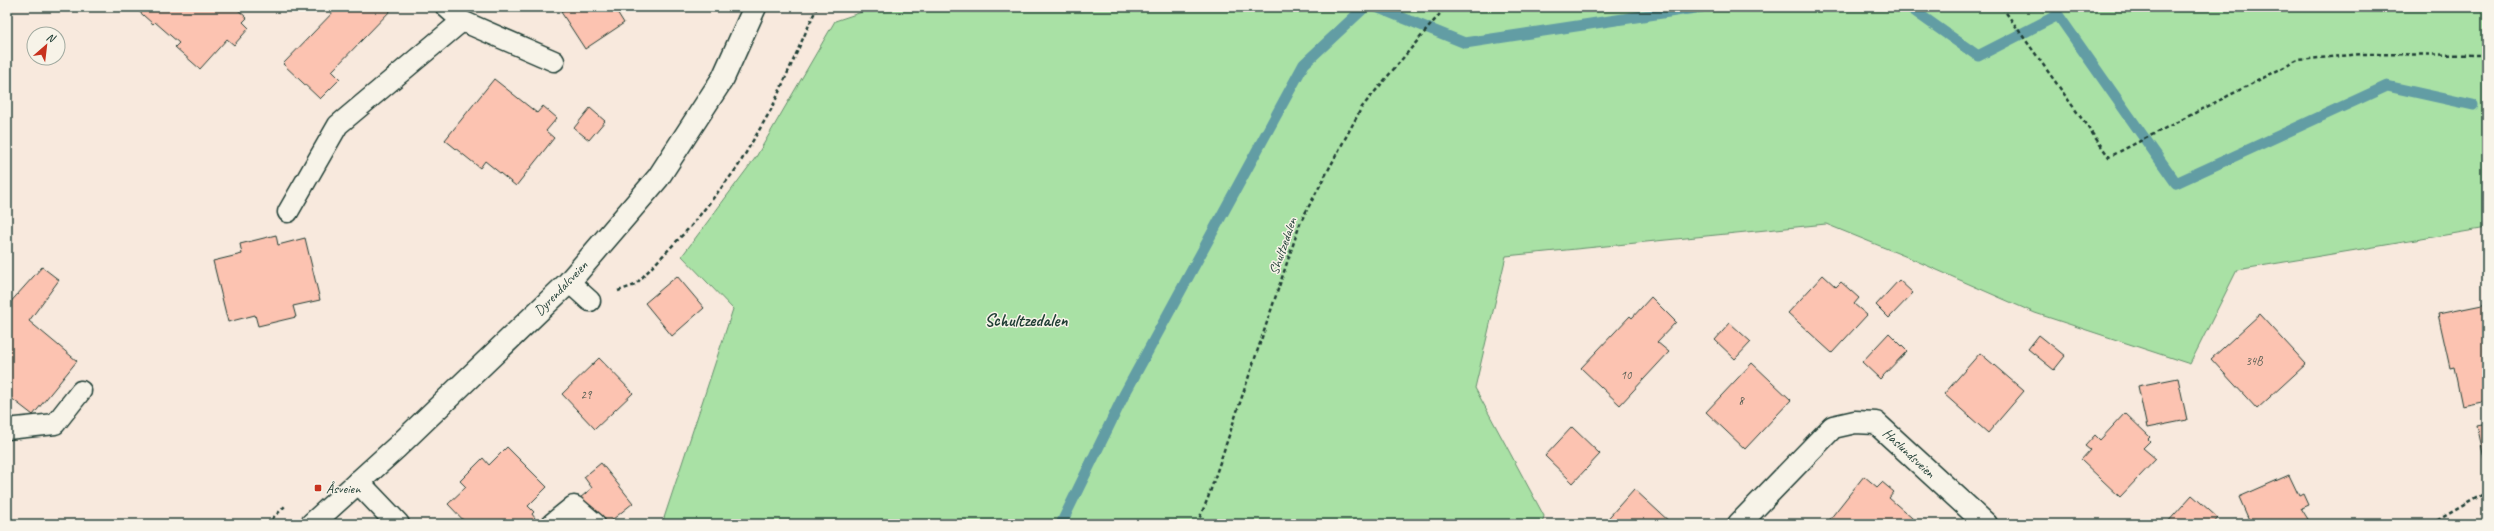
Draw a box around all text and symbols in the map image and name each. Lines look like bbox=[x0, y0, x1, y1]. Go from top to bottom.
north arrow bbox=[26, 26, 66, 66]
text: N bbox=[44, 29, 59, 46]
street label: Shultzedalen bbox=[1265, 215, 1301, 277]
street label: Dyrendalsveien bbox=[531, 256, 592, 319]
district label: Schultzedalen bbox=[984, 309, 1068, 331]
house number: 34B bbox=[2245, 353, 2263, 369]
house number: 10 bbox=[1621, 367, 1633, 383]
house number: 29 bbox=[581, 387, 593, 403]
house number: 8 bbox=[1738, 393, 1745, 409]
street label: Haslundsveien bbox=[1879, 424, 1939, 482]
place label: Åsveien bbox=[326, 480, 361, 497]
marker: Åsveien bbox=[313, 483, 323, 493]

